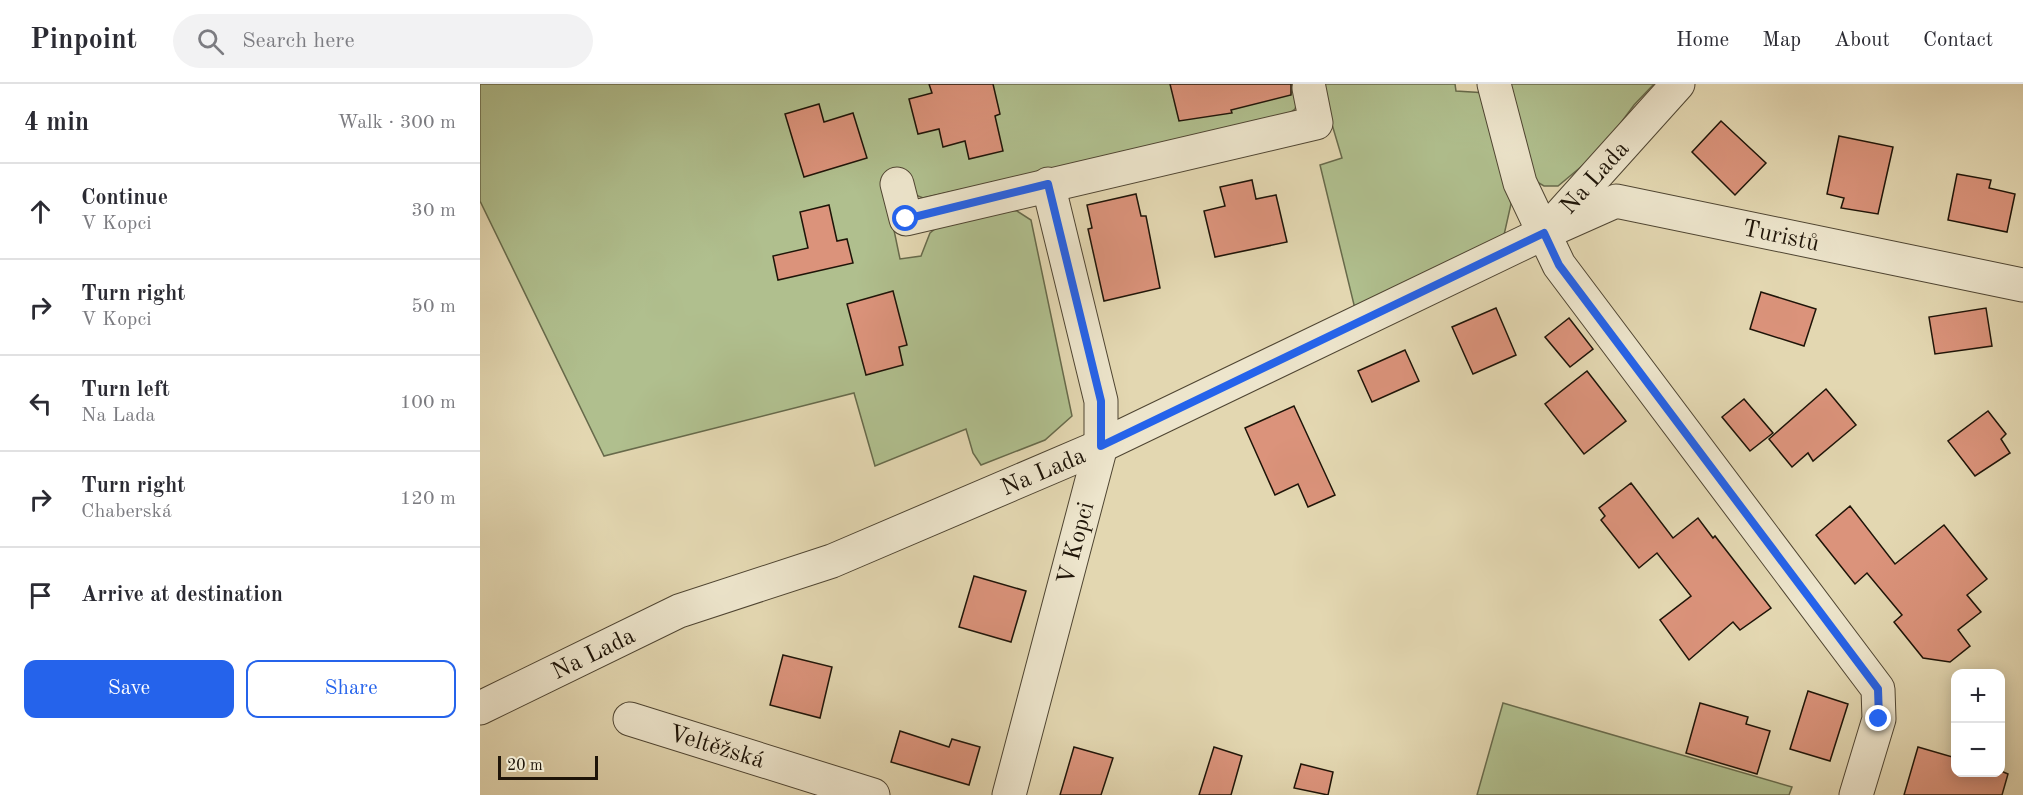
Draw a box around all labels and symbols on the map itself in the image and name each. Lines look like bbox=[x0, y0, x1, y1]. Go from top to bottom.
street label: Na Lada bbox=[1557, 137, 1634, 220]
route start bbox=[892, 205, 918, 231]
street label: Turistů bbox=[1740, 217, 1821, 257]
street label: Na Lada bbox=[998, 444, 1090, 501]
street label: V Kopci bbox=[1054, 500, 1099, 588]
street label: Na Lada bbox=[548, 624, 639, 685]
route end bbox=[1865, 705, 1891, 731]
street label: Veltěžská bbox=[666, 722, 767, 774]
scale bar bbox=[498, 753, 598, 780]

